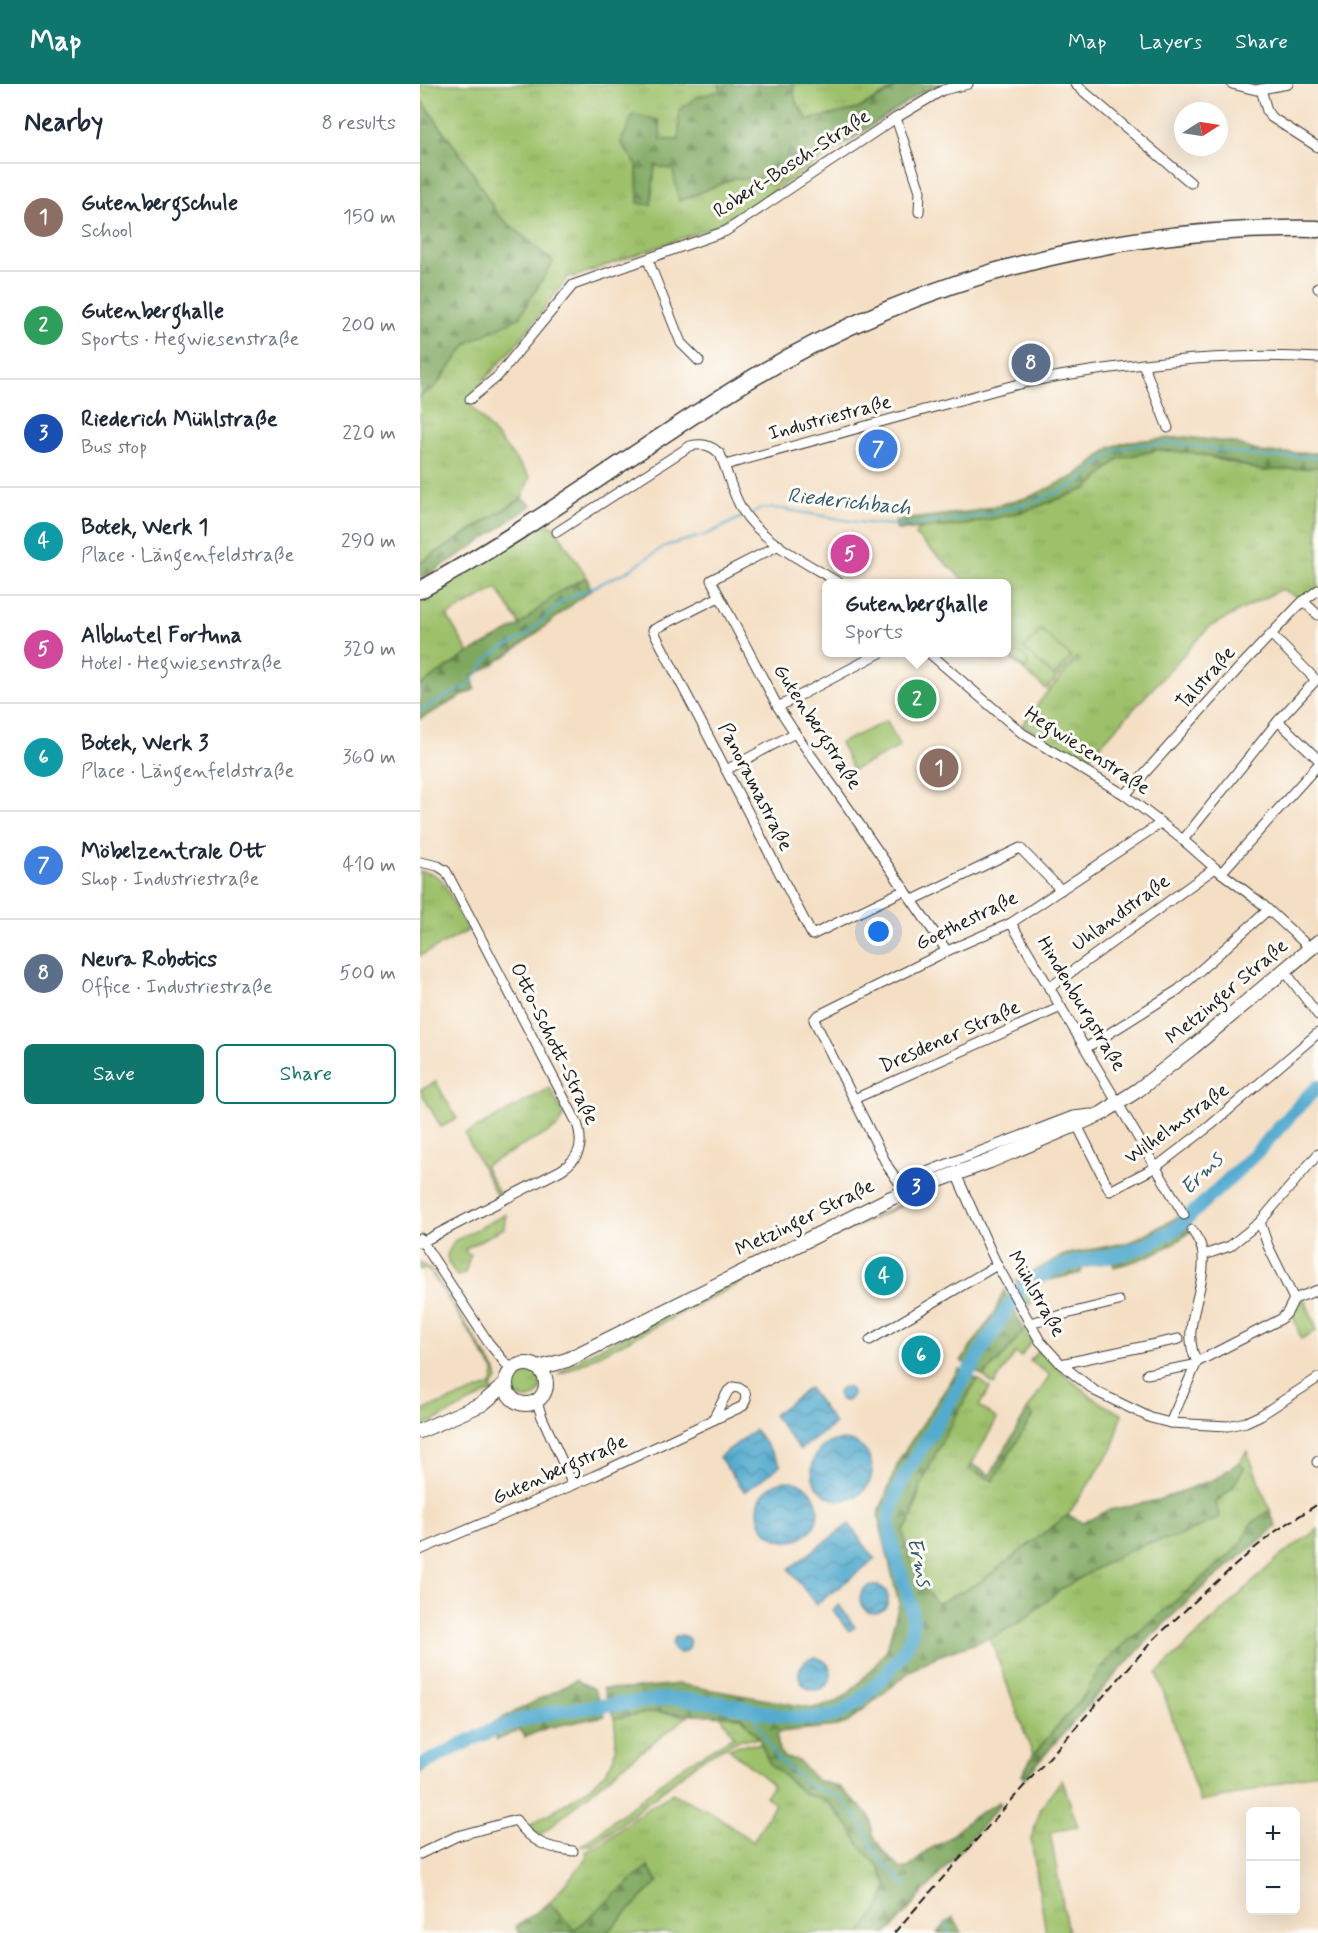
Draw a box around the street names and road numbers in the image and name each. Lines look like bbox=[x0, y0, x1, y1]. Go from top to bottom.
street label: Robert-Bosch-Straße bbox=[708, 103, 876, 225]
street label: Industriestraße bbox=[766, 389, 895, 447]
street label: Talstraße bbox=[1170, 640, 1242, 716]
street label: Gutenbergstraße bbox=[765, 659, 868, 796]
street label: Hegwiesenstraße bbox=[1018, 700, 1155, 804]
street label: Panoramastraße bbox=[711, 718, 799, 856]
street label: Uhlandstraße bbox=[1066, 868, 1176, 958]
street label: Goethestraße bbox=[911, 885, 1023, 957]
street label: Hindenburgstraße bbox=[1030, 931, 1132, 1077]
street label: Metzinger Straße bbox=[1160, 933, 1295, 1053]
street label: Otto-Schott-Straße bbox=[503, 958, 605, 1130]
street label: Dresdener Straße bbox=[875, 994, 1025, 1080]
street label: Wilhelmstraße bbox=[1119, 1077, 1235, 1171]
street label: Metzinger Straße bbox=[731, 1173, 880, 1265]
street label: Mühlstraße bbox=[1001, 1246, 1072, 1342]
street label: Gutenbergstraße bbox=[488, 1428, 633, 1514]

